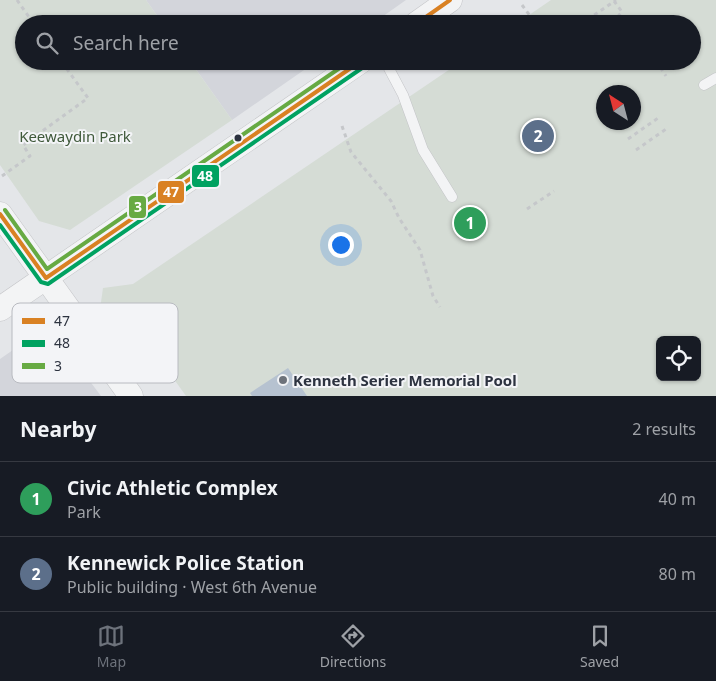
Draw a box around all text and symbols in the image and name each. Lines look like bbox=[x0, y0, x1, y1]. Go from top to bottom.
search box bbox=[15, 15, 701, 70]
icon: search bbox=[33, 29, 61, 57]
text: Search here bbox=[73, 30, 179, 56]
north arrow bbox=[596, 85, 641, 130]
pin: 2 bbox=[522, 117, 554, 155]
park label: Keewaydin Park bbox=[19, 126, 131, 146]
unlabelled marker bbox=[233, 133, 243, 143]
line badge: 48 bbox=[191, 164, 220, 188]
text: 48 bbox=[197, 166, 213, 185]
line badge: 47 bbox=[157, 180, 185, 204]
text: 47 bbox=[163, 182, 179, 201]
line badge: 3 bbox=[128, 195, 147, 219]
text: 3 bbox=[134, 197, 142, 216]
pin: 1 bbox=[454, 204, 486, 242]
your location bbox=[328, 232, 354, 258]
legend bbox=[12, 303, 178, 383]
text: 47 bbox=[54, 311, 70, 330]
text: 48 bbox=[54, 333, 70, 352]
map controls bbox=[656, 336, 701, 381]
button: locate bbox=[656, 336, 701, 381]
text: 3 bbox=[54, 356, 62, 375]
place label: Kenneth Serier Memorial Pool bbox=[293, 370, 517, 390]
marker: Kenneth Serier Memorial Pool bbox=[277, 374, 289, 386]
text: Nearby bbox=[20, 415, 96, 443]
text: 2 results bbox=[632, 418, 696, 440]
text: Civic Athletic Complex bbox=[67, 475, 278, 501]
text: 1 bbox=[31, 488, 41, 510]
text: 40 m bbox=[659, 488, 696, 510]
text: Park bbox=[67, 501, 101, 523]
text: Kennewick Police Station bbox=[67, 550, 304, 576]
text: 2 bbox=[31, 563, 41, 585]
text: 80 m bbox=[659, 563, 696, 585]
text: Public building · West 6th Avenue bbox=[67, 576, 317, 598]
tab: Map bbox=[97, 622, 126, 671]
tab: Directions bbox=[320, 622, 386, 671]
tab: Saved bbox=[580, 622, 619, 671]

